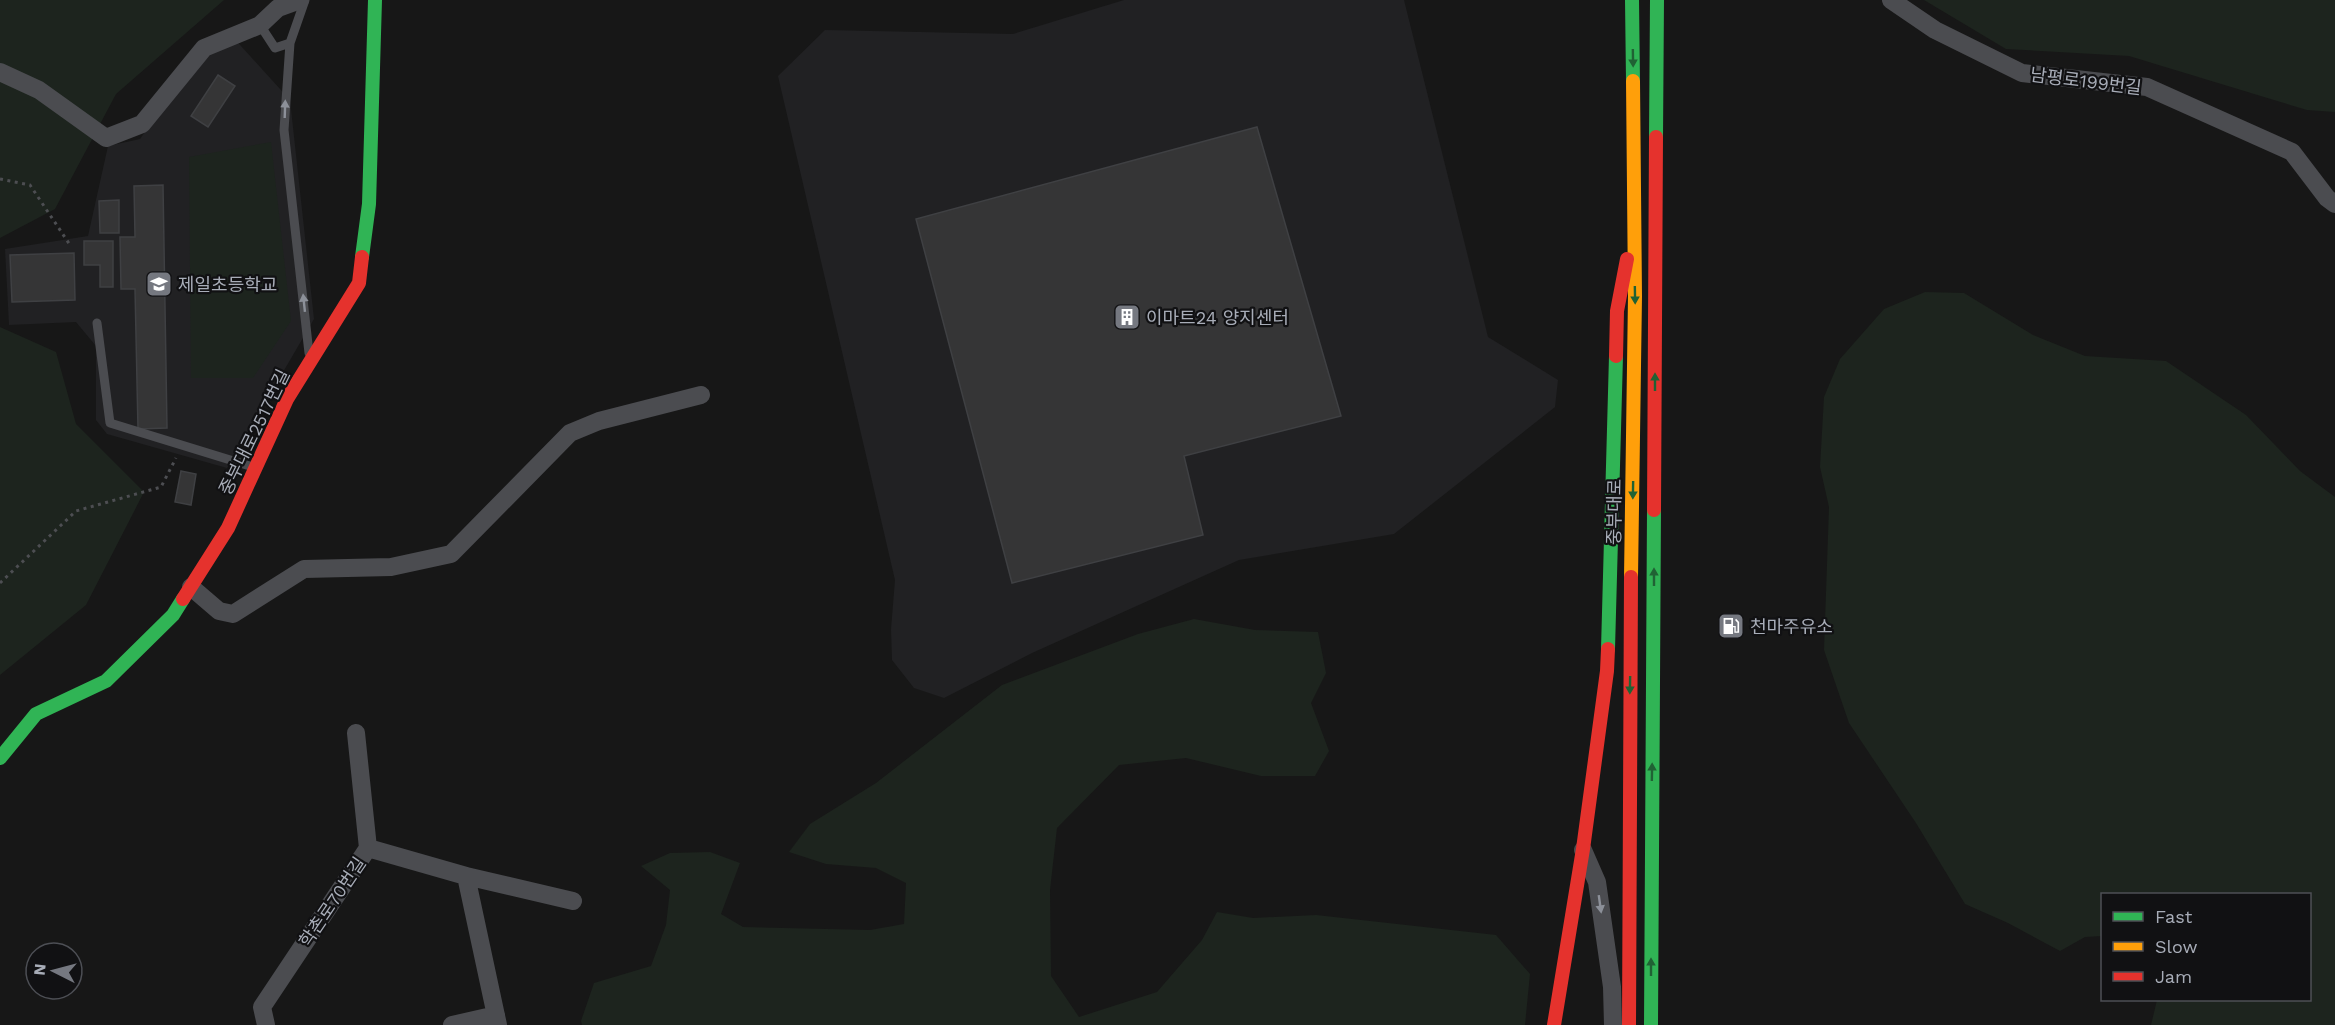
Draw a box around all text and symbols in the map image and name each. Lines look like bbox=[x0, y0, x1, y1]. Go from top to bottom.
one-way arrow bbox=[1628, 49, 1638, 68]
street label: 남평로199번길 bbox=[2029, 64, 2143, 98]
one-way arrow bbox=[281, 100, 290, 119]
school or university icon: 제일초등학교 bbox=[144, 269, 174, 299]
place label: 제일초등학교 bbox=[178, 274, 277, 295]
one-way arrow bbox=[1630, 286, 1639, 305]
one-way arrow bbox=[299, 293, 309, 312]
building icon: 이마트24 양지센터 bbox=[1112, 302, 1142, 332]
place label: 이마트24 양지센터 bbox=[1146, 307, 1289, 328]
street label: 중부대로2517번길 bbox=[214, 366, 294, 498]
one-way arrow bbox=[1650, 372, 1660, 391]
street label: 중부대로 bbox=[1603, 479, 1625, 545]
one-way arrow bbox=[1628, 481, 1637, 500]
one-way arrow bbox=[1649, 567, 1659, 586]
fuel station icon: 천마주유소 bbox=[1716, 611, 1746, 641]
place label: 천마주유소 bbox=[1750, 616, 1833, 637]
one-way arrow bbox=[1625, 676, 1635, 695]
one-way arrow bbox=[1647, 762, 1657, 781]
street label: 학촌로70번길 bbox=[294, 853, 370, 951]
legend bbox=[2101, 893, 2311, 1001]
one-way arrow bbox=[1596, 895, 1605, 914]
text: Fast bbox=[2155, 906, 2193, 927]
text: Slow bbox=[2155, 936, 2198, 957]
north arrow bbox=[24, 941, 84, 1001]
one-way arrow bbox=[1646, 957, 1656, 976]
text: N bbox=[30, 963, 50, 976]
text: Jam bbox=[2155, 966, 2192, 987]

